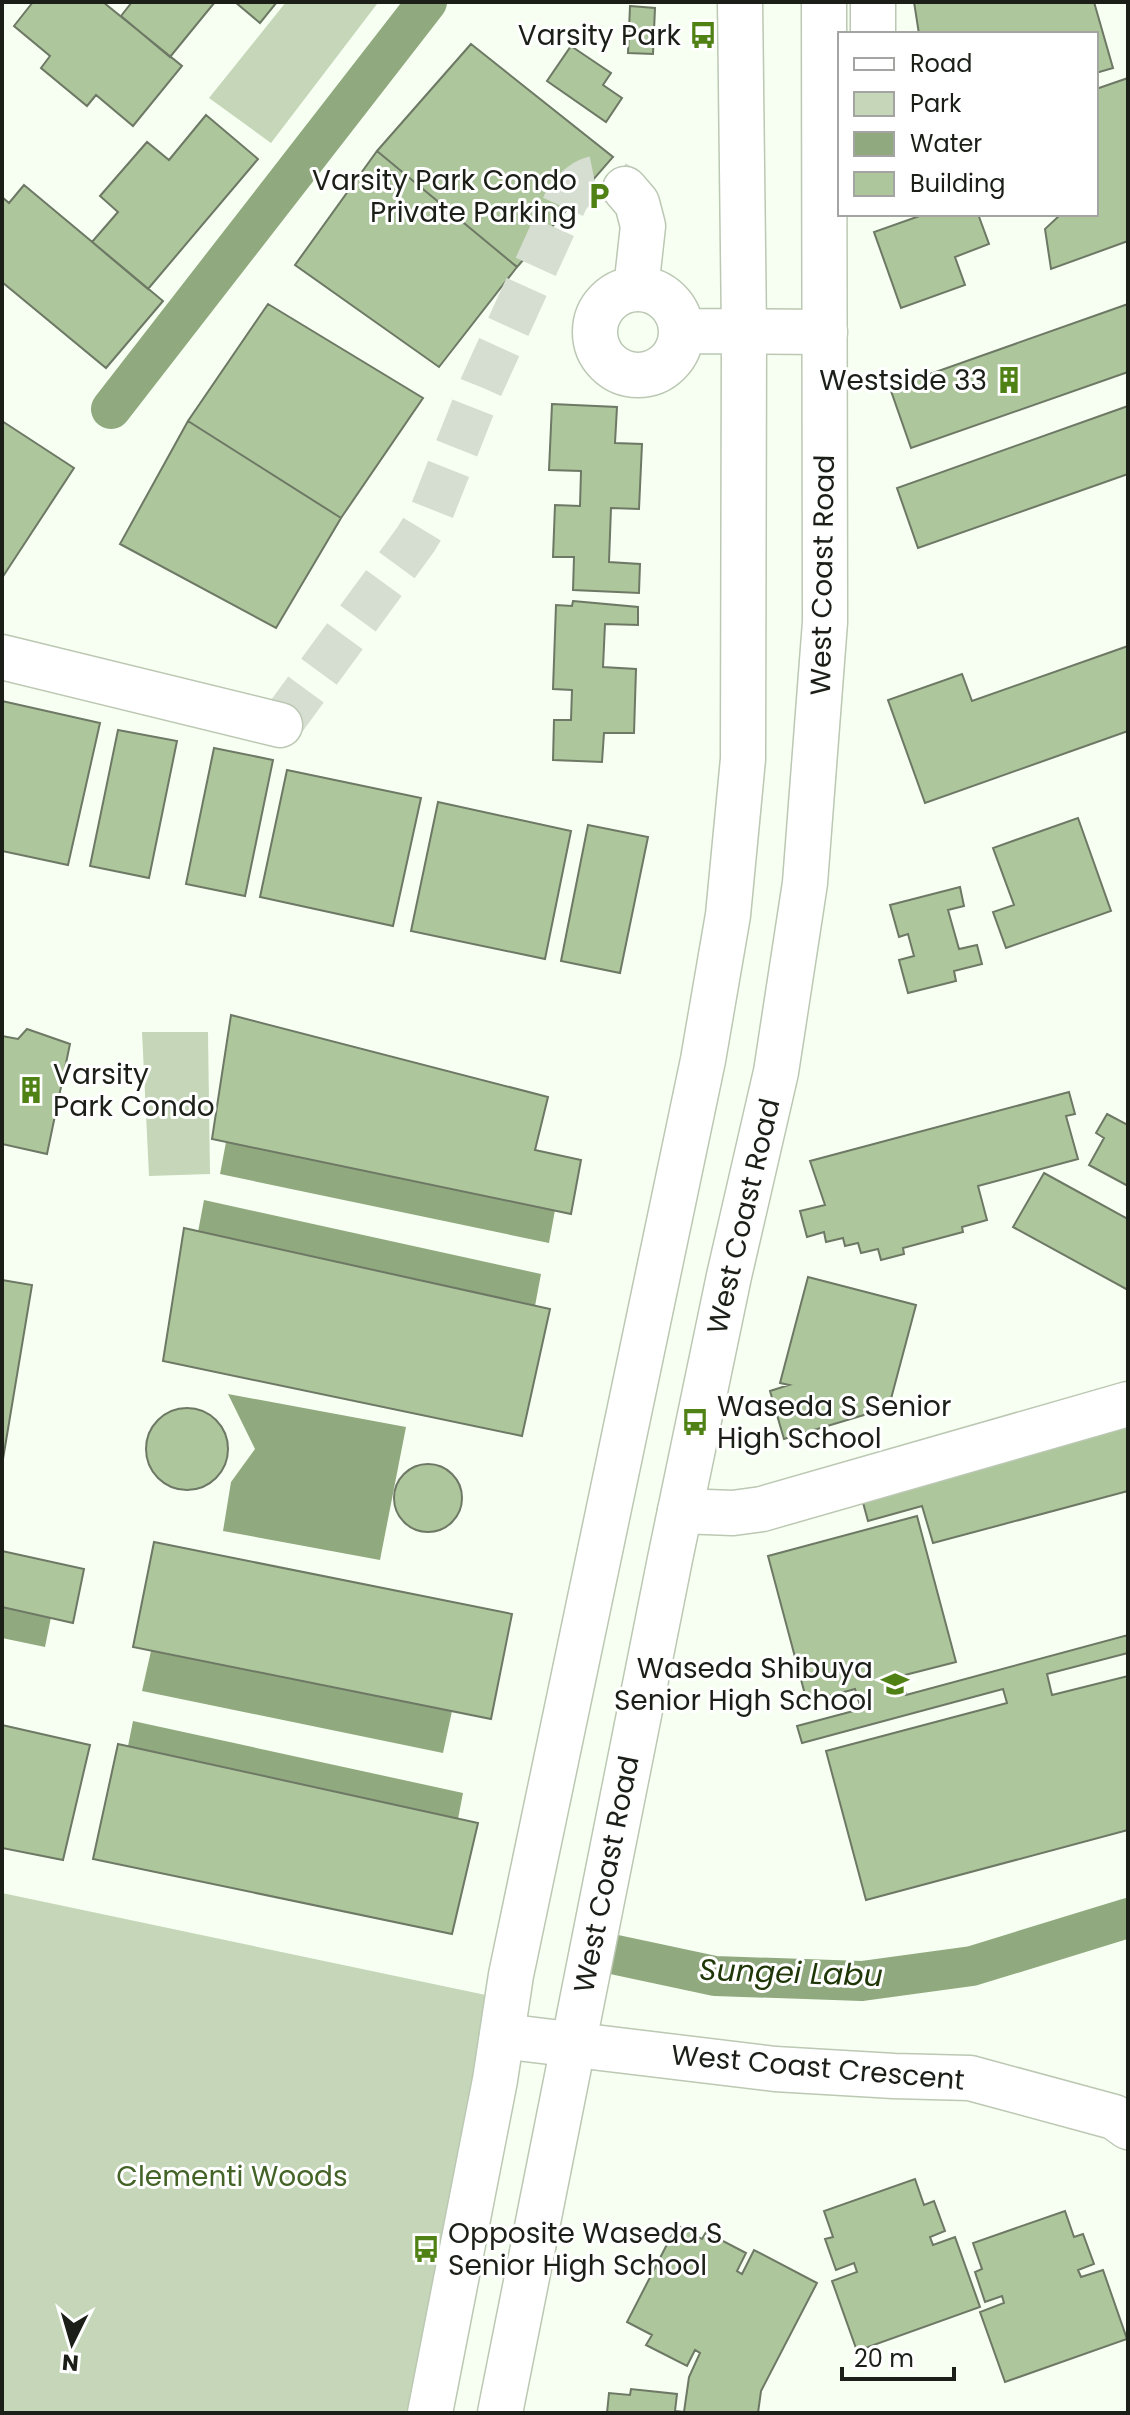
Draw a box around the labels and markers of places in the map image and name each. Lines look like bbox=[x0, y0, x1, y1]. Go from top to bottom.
place label: Varsity Park bbox=[518, 16, 682, 55]
bus stop icon: Varsity Park bbox=[688, 20, 718, 50]
place label: Varsity Park Condo Private Parking bbox=[312, 161, 577, 232]
parking icon: Varsity Park Condo Private Parking bbox=[584, 181, 614, 211]
place label: Westside 33 bbox=[819, 361, 987, 400]
building icon: Westside 33 bbox=[994, 365, 1024, 395]
place label: Varsity Park Condo bbox=[53, 1055, 215, 1126]
building icon: Varsity Park Condo bbox=[16, 1075, 46, 1105]
place label: Waseda S Senior High School bbox=[717, 1387, 951, 1458]
bus stop icon: Waseda S Senior High School bbox=[680, 1407, 710, 1437]
place label: Waseda Shibuya Senior High School bbox=[614, 1649, 873, 1720]
school or university icon: Waseda Shibuya Senior High School bbox=[880, 1669, 910, 1699]
place label: Opposite Waseda S Senior High School bbox=[448, 2214, 722, 2285]
bus stop icon: Opposite Waseda S Senior High School bbox=[411, 2234, 441, 2264]

